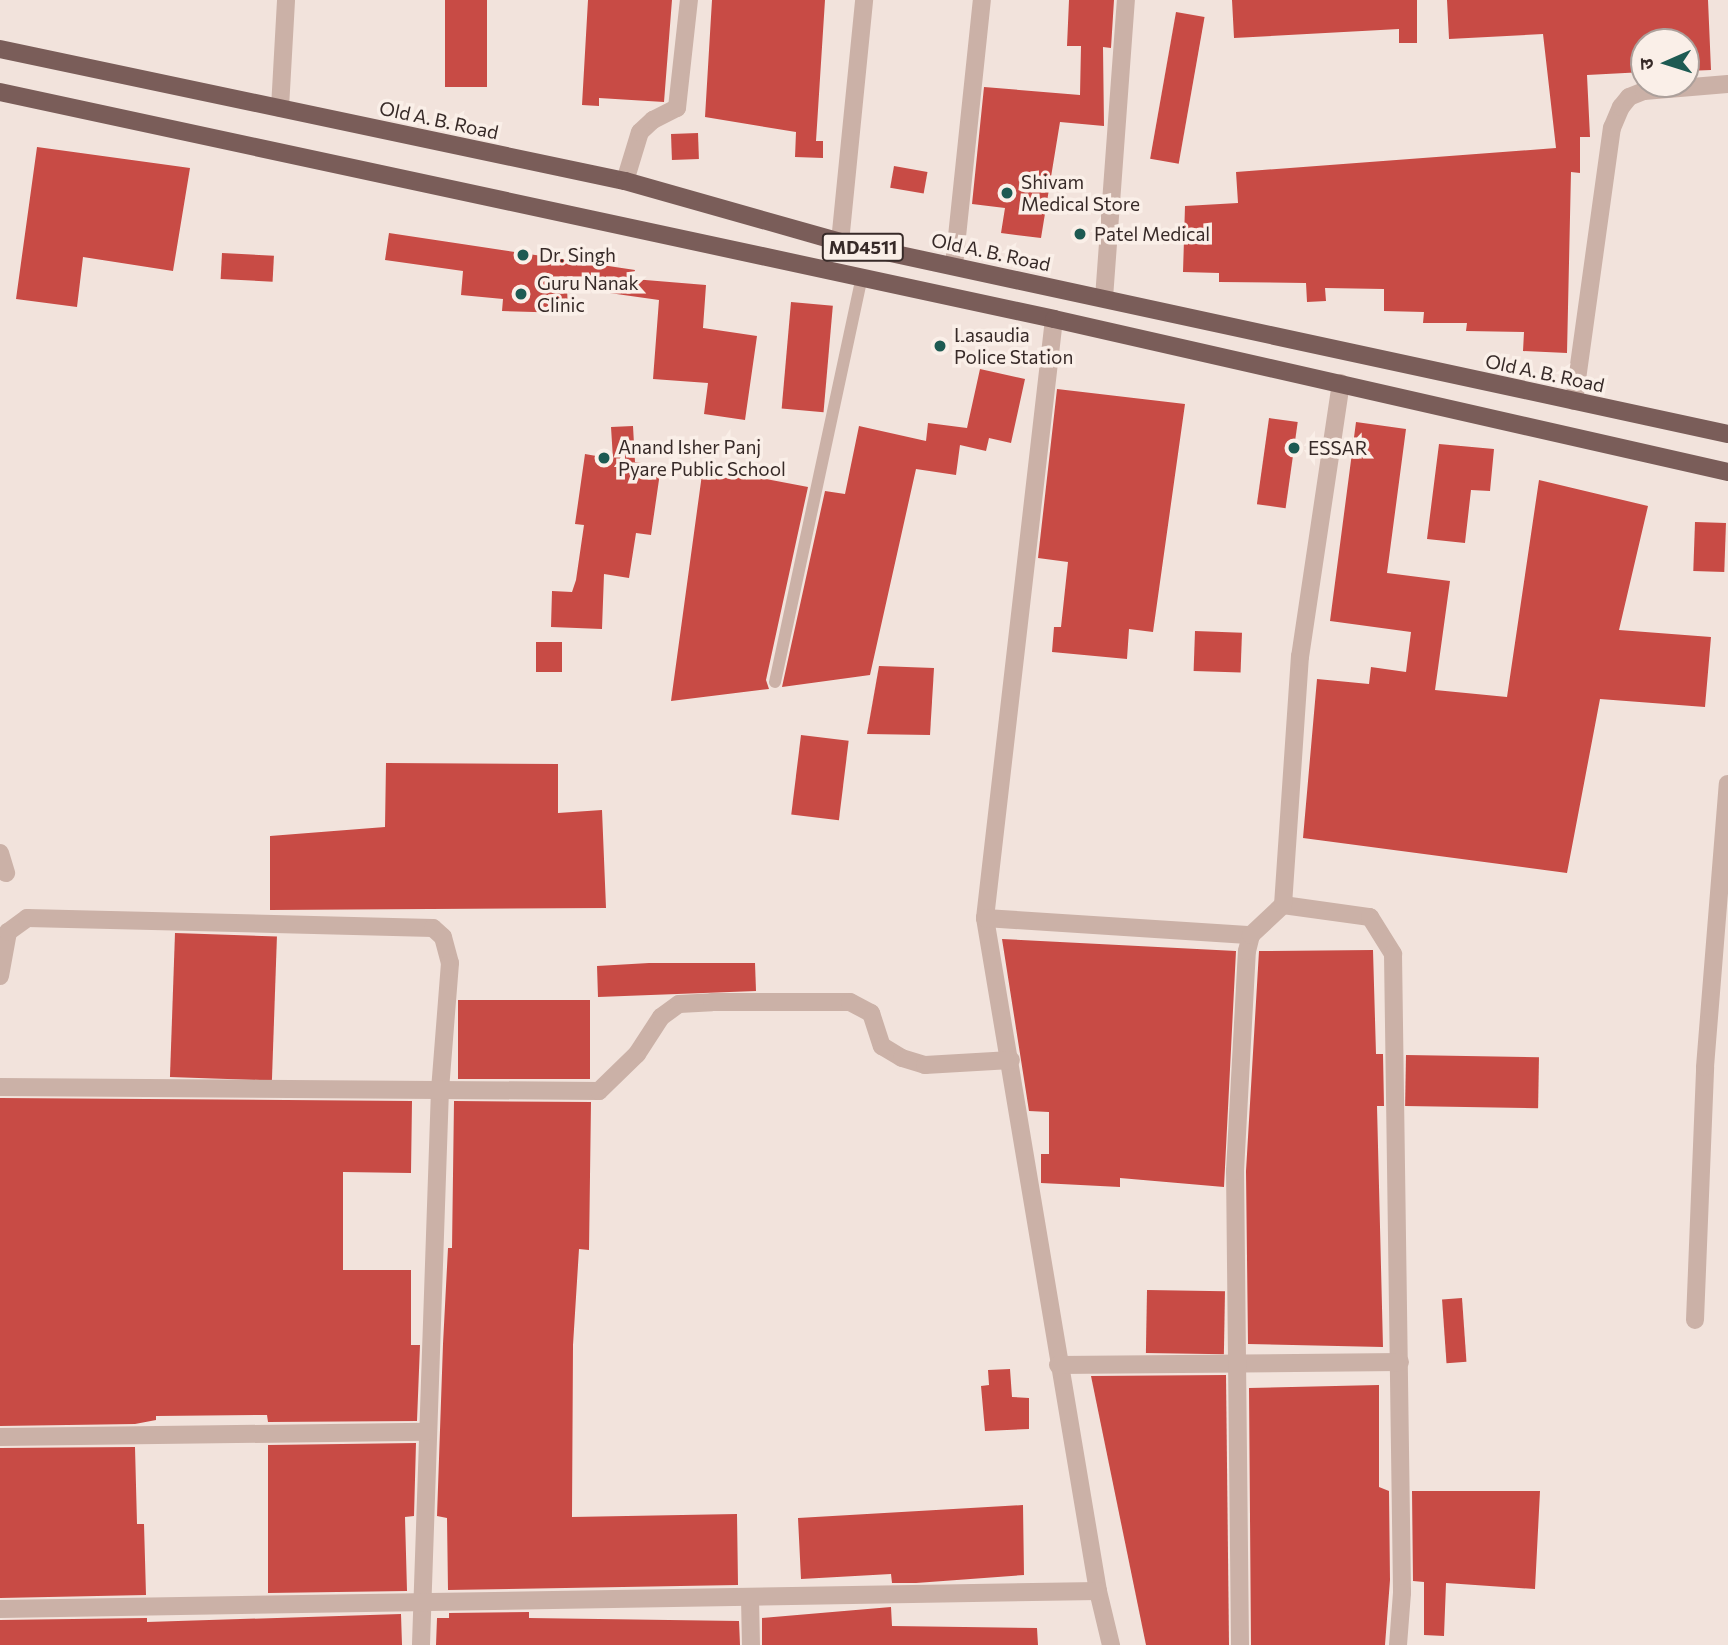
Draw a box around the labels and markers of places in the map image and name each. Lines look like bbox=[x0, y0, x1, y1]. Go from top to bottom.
place label: Shivam Medical Store bbox=[1021, 171, 1140, 215]
marker: Shivam Medical Store bbox=[999, 185, 1015, 201]
place label: Patel Medical bbox=[1094, 223, 1210, 245]
marker: Patel Medical bbox=[1072, 226, 1088, 242]
place label: Dr. Singh bbox=[539, 244, 616, 266]
marker: Dr. Singh bbox=[513, 245, 533, 265]
place label: Guru Nanak Clinic bbox=[537, 272, 639, 316]
marker: Guru Nanak Clinic bbox=[511, 284, 531, 304]
place label: Lasaudia Police Station bbox=[954, 324, 1073, 368]
marker: Lasaudia Police Station bbox=[932, 338, 948, 354]
place label: Anand Isher Panj Pyare Public School bbox=[618, 436, 786, 480]
place label: ESSAR bbox=[1308, 437, 1367, 459]
marker: ESSAR bbox=[1286, 440, 1302, 456]
marker: Anand Isher Panj Pyare Public School bbox=[596, 450, 612, 466]

